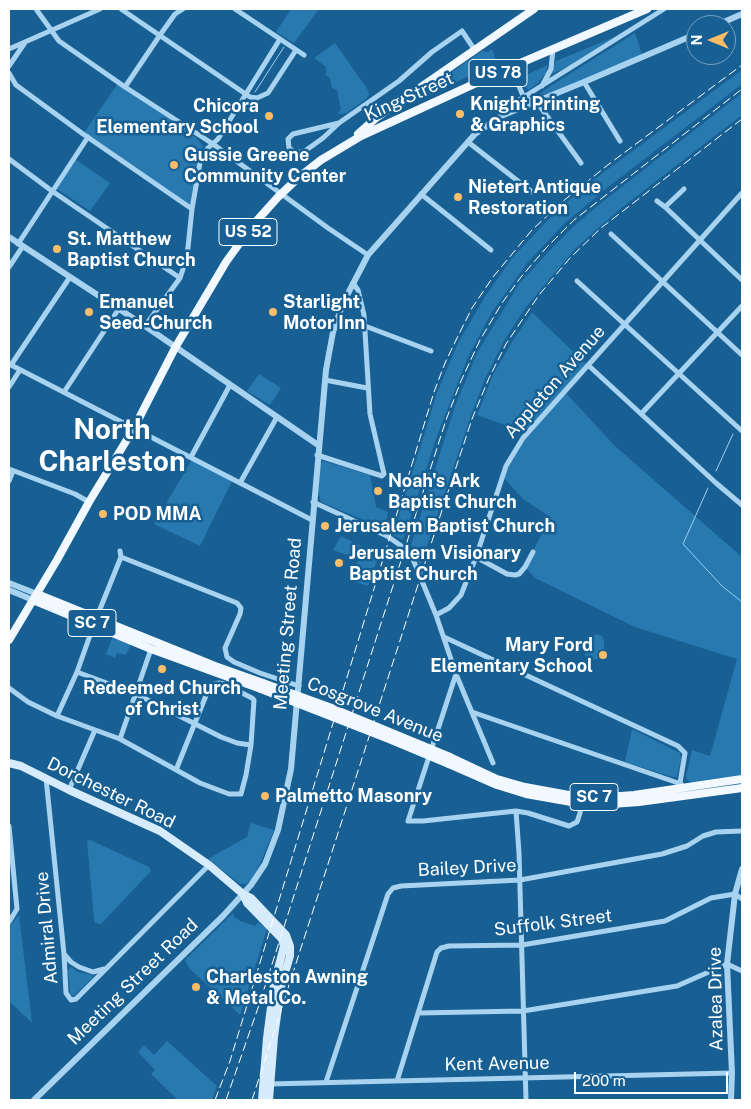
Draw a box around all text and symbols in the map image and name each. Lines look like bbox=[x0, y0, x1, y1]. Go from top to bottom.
north arrow bbox=[686, 15, 736, 65]
text: N bbox=[689, 35, 705, 45]
road number: US 78 bbox=[469, 59, 527, 86]
street label: King Street bbox=[361, 68, 457, 126]
place label: Knight Printing & Graphics bbox=[470, 93, 600, 136]
place label: Chicora Elementary School bbox=[96, 95, 259, 138]
marker: Knight Printing & Graphics bbox=[454, 108, 466, 120]
marker: Chicora Elementary School bbox=[263, 110, 275, 122]
place label: Gussie Greene Community Center bbox=[184, 144, 346, 186]
marker: Gussie Greene Community Center bbox=[168, 159, 180, 171]
place label: Nietert Antique Restoration bbox=[468, 176, 601, 218]
marker: Nietert Antique Restoration bbox=[452, 191, 464, 203]
road number: US 52 bbox=[219, 218, 277, 246]
place label: St. Matthew Baptist Church bbox=[67, 228, 196, 270]
marker: St. Matthew Baptist Church bbox=[51, 243, 63, 255]
place label: Emanuel Seed-Church bbox=[99, 291, 212, 334]
place label: Starlight Motor Inn bbox=[283, 291, 365, 334]
marker: Emanuel Seed-Church bbox=[83, 306, 95, 318]
marker: Starlight Motor Inn bbox=[267, 306, 279, 318]
street label: Appleton Avenue bbox=[500, 321, 610, 443]
district label: North Charleston bbox=[38, 413, 186, 479]
place label: Noah's Ark Baptist Church bbox=[388, 470, 517, 512]
marker: Noah's Ark Baptist Church bbox=[372, 485, 384, 497]
place label: POD MMA bbox=[113, 503, 202, 525]
marker: POD MMA bbox=[97, 508, 109, 520]
place label: Jerusalem Baptist Church bbox=[335, 515, 555, 537]
marker: Jerusalem Baptist Church bbox=[319, 520, 331, 532]
street label: Meeting Street Road bbox=[270, 537, 306, 711]
place label: Jerusalem Visionary Baptist Church bbox=[349, 542, 521, 584]
marker: Jerusalem Visionary Baptist Church bbox=[333, 557, 345, 569]
road number: SC 7 bbox=[68, 610, 116, 636]
place label: Mary Ford Elementary School bbox=[430, 634, 593, 676]
marker: Mary Ford Elementary School bbox=[597, 649, 609, 661]
marker: Redeemed Church of Christ bbox=[156, 663, 168, 675]
street label: Cosgrove Avenue bbox=[304, 673, 446, 747]
place label: Redeemed Church of Christ bbox=[83, 677, 241, 720]
street label: Dorchester Road bbox=[44, 753, 178, 833]
road number: SC 7 bbox=[570, 784, 618, 810]
place label: Palmetto Masonry bbox=[275, 785, 432, 807]
marker: Palmetto Masonry bbox=[259, 790, 271, 802]
street label: Bailey Drive bbox=[417, 855, 517, 881]
street label: Admiral Drive bbox=[31, 871, 63, 985]
street label: Suffolk Street bbox=[493, 905, 613, 941]
street label: Meeting Street Road bbox=[63, 914, 203, 1050]
street label: Azalea Drive bbox=[704, 947, 728, 1051]
place label: Charleston Awning & Metal Co. bbox=[206, 966, 368, 1009]
marker: Charleston Awning & Metal Co. bbox=[190, 981, 202, 993]
street label: Kent Avenue bbox=[444, 1052, 550, 1076]
scale bar bbox=[576, 1062, 730, 1094]
text: 200 m bbox=[582, 1072, 626, 1089]

